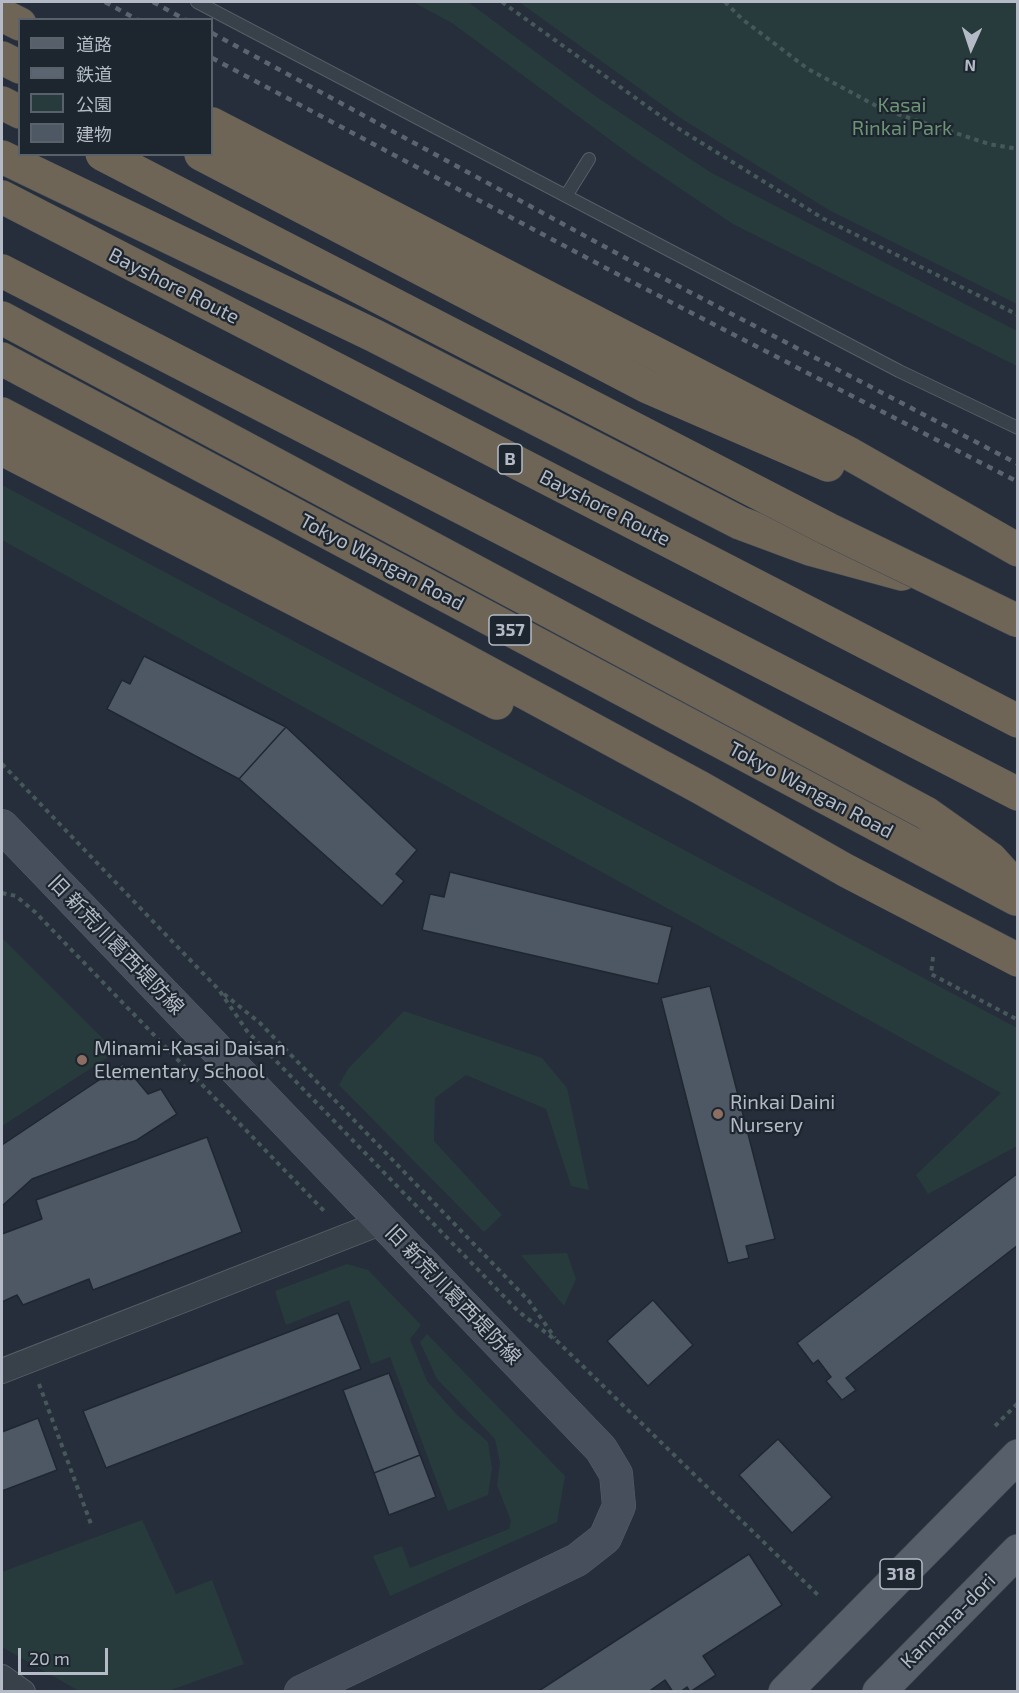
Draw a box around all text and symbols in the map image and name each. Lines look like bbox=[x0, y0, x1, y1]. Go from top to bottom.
legend bbox=[18, 18, 213, 156]
north arrow bbox=[941, 18, 1001, 78]
text: 道路 bbox=[76, 33, 112, 55]
text: N bbox=[964, 57, 976, 76]
text: 鉄道 bbox=[76, 63, 112, 85]
text: 公園 bbox=[76, 93, 112, 115]
park label: Kasai Rinkai Park bbox=[852, 93, 952, 140]
text: 建物 bbox=[76, 123, 112, 145]
street label: Bayshore Route bbox=[105, 243, 243, 329]
road number: B bbox=[498, 444, 522, 474]
street label: Bayshore Route bbox=[536, 465, 674, 551]
street label: Tokyo Wangan Road bbox=[296, 509, 468, 615]
road number: 357 bbox=[489, 615, 531, 645]
street label: Tokyo Wangan Road bbox=[725, 737, 897, 843]
street label: 旧 新荒川葛西堤防線 bbox=[43, 870, 189, 1020]
place label: Minami-Kasai Daisan Elementary School bbox=[94, 1036, 286, 1083]
marker: Minami-Kasai Daisan Elementary School bbox=[75, 1053, 89, 1067]
place label: Rinkai Daini Nursery bbox=[730, 1090, 835, 1137]
marker: Rinkai Daini Nursery bbox=[711, 1107, 725, 1121]
street label: 旧 新荒川葛西堤防線 bbox=[380, 1220, 526, 1370]
road number: 318 bbox=[880, 1559, 922, 1589]
street label: Kannana-dori bbox=[896, 1569, 1000, 1673]
scale bar bbox=[21, 1636, 111, 1674]
text: 20 m bbox=[29, 1647, 70, 1669]

